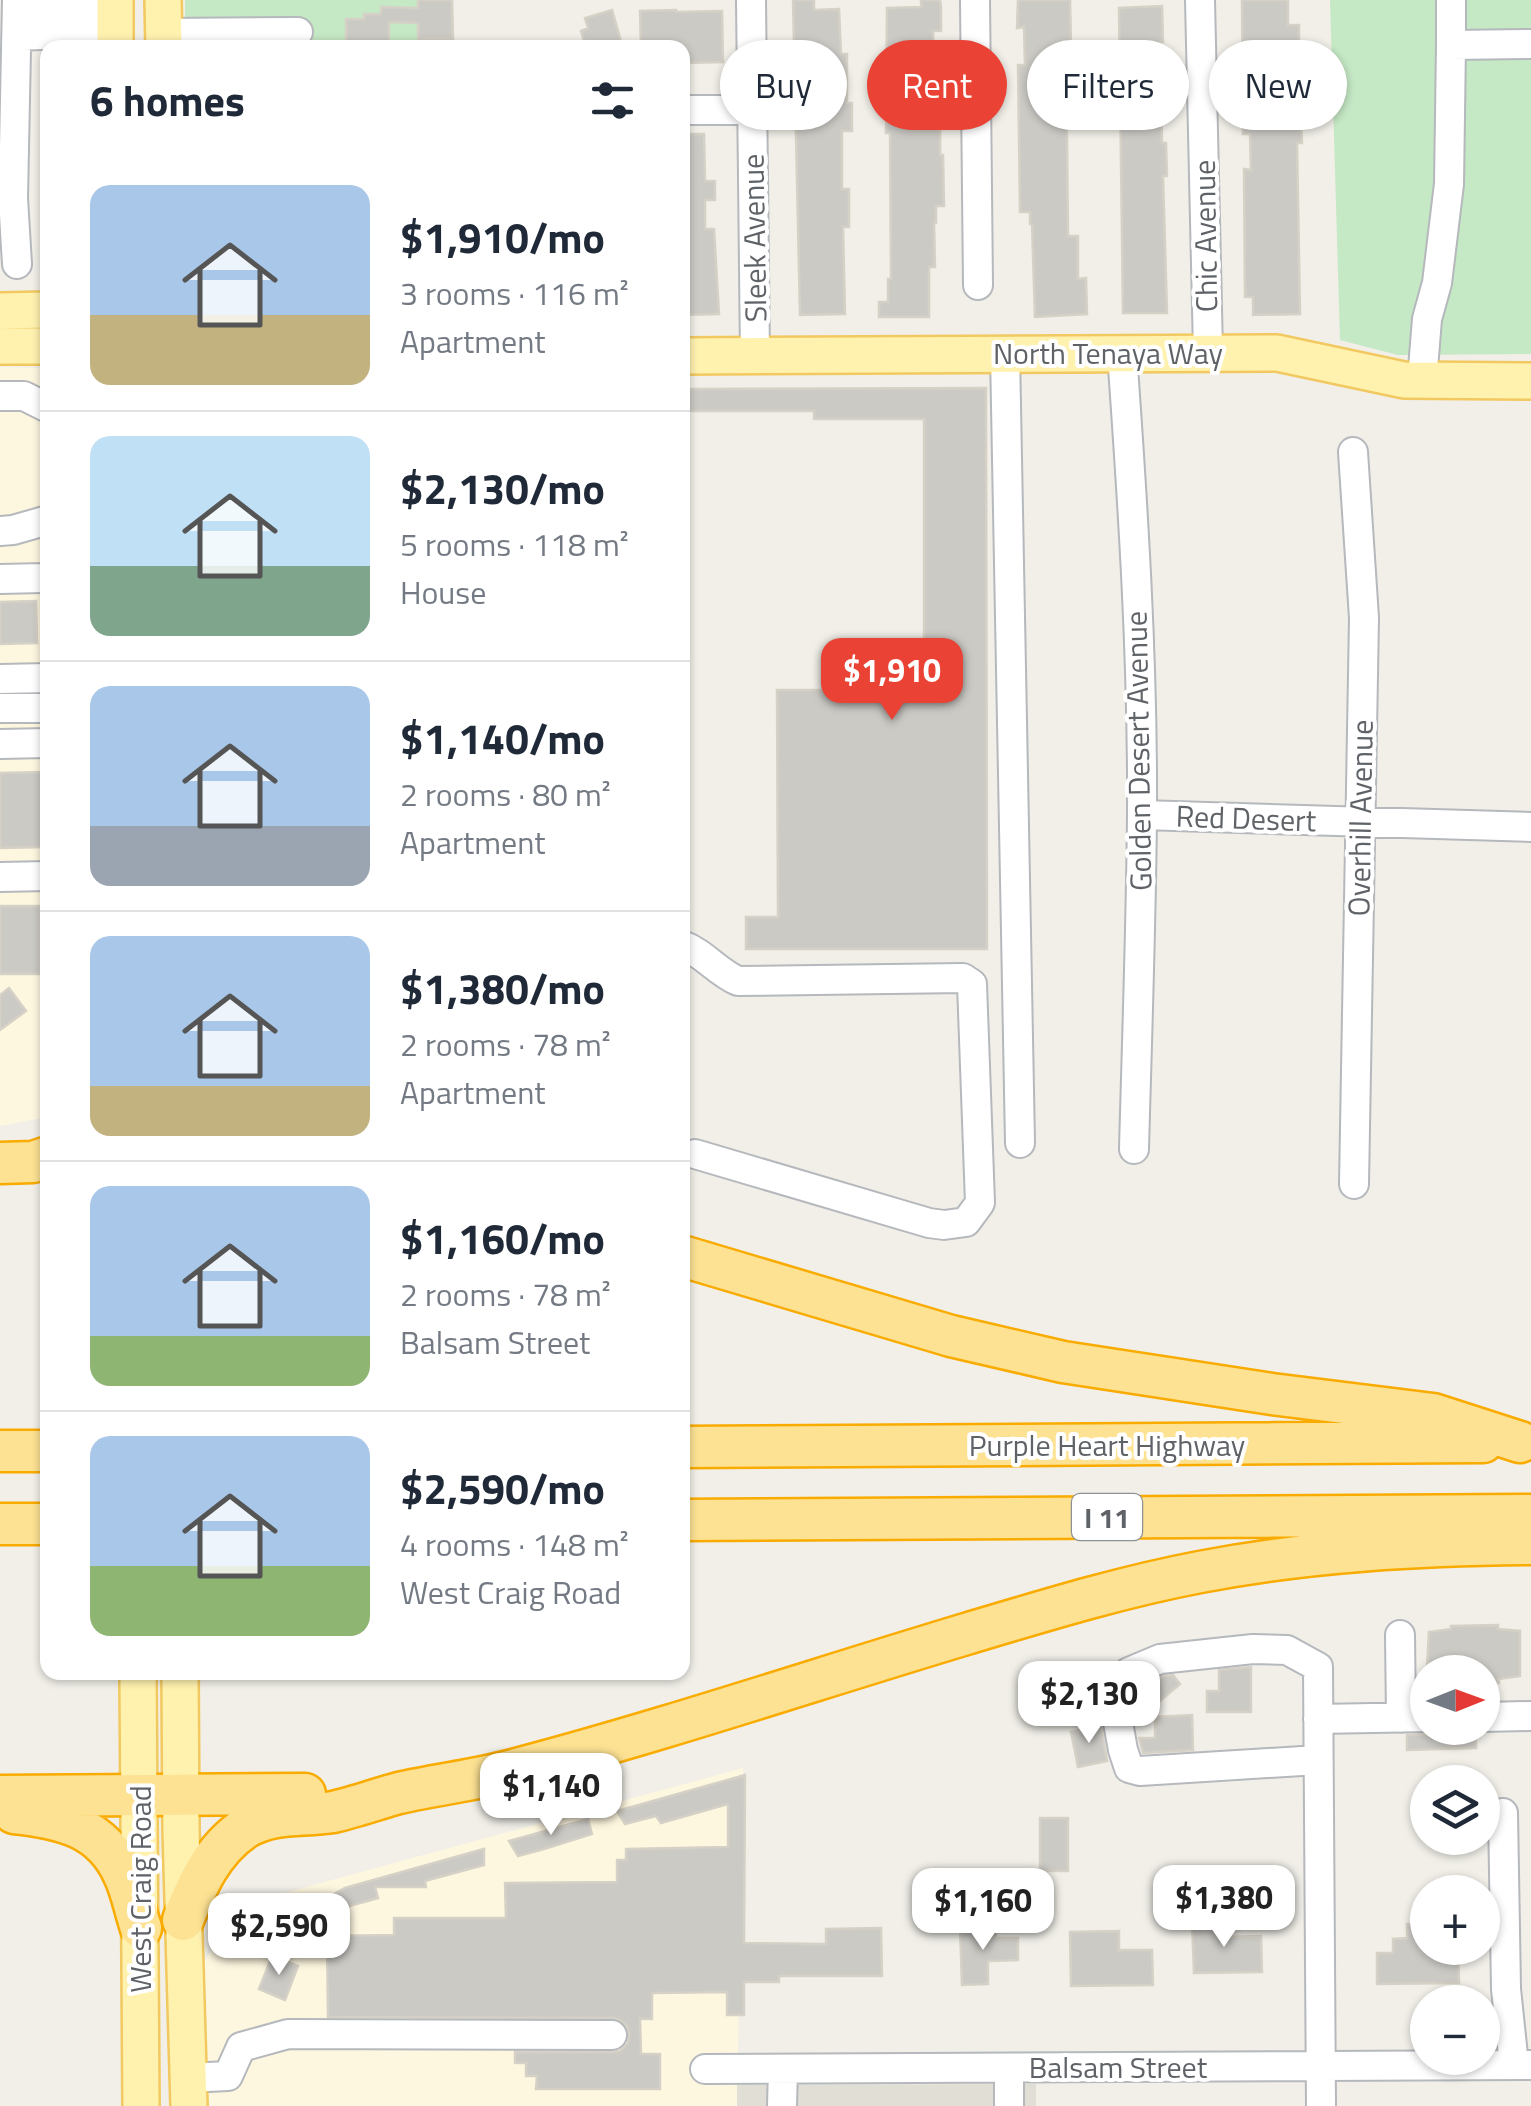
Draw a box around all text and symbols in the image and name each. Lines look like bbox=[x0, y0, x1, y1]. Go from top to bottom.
chip: Buy bbox=[720, 40, 847, 130]
chip: Rent bbox=[867, 40, 1007, 130]
chip: Filters bbox=[1027, 40, 1189, 130]
chip: New bbox=[1209, 40, 1347, 130]
text: 6 homes bbox=[90, 68, 245, 132]
icon: filters bbox=[585, 73, 640, 128]
street label: Sleek Avenue bbox=[730, 153, 778, 323]
street label: Chic Avenue bbox=[1181, 159, 1229, 313]
text: $1,910/mo bbox=[400, 205, 605, 269]
icon: home bbox=[170, 225, 290, 345]
text: 3 rooms · 116 m² bbox=[400, 269, 629, 317]
text: Apartment bbox=[400, 317, 546, 365]
street label: North Tenaya Way bbox=[993, 330, 1223, 376]
text: $2,130/mo bbox=[400, 456, 605, 520]
icon: home bbox=[170, 476, 290, 596]
text: 5 rooms · 118 m² bbox=[400, 520, 629, 568]
text: House bbox=[400, 568, 486, 616]
street label: Golden Desert Avenue bbox=[1113, 611, 1163, 891]
pin: $1,910 bbox=[811, 638, 973, 723]
text: $1,910 bbox=[843, 646, 941, 694]
text: $1,140/mo bbox=[400, 706, 605, 770]
street label: Overhill Avenue bbox=[1335, 719, 1385, 917]
icon: home bbox=[170, 726, 290, 846]
text: 2 rooms · 80 m² bbox=[400, 770, 611, 818]
street label: Red Desert bbox=[1175, 793, 1317, 843]
text: Apartment bbox=[400, 818, 546, 866]
text: $1,380/mo bbox=[400, 956, 605, 1020]
icon: home bbox=[170, 976, 290, 1096]
text: 2 rooms · 78 m² bbox=[400, 1020, 611, 1068]
text: Apartment bbox=[400, 1068, 546, 1116]
text: $1,160/mo bbox=[400, 1206, 605, 1270]
icon: home bbox=[170, 1226, 290, 1346]
text: 2 rooms · 78 m² bbox=[400, 1270, 611, 1318]
text: Balsam Street bbox=[400, 1318, 590, 1366]
street label: Purple Heart Highway bbox=[969, 1422, 1245, 1468]
text: $2,590/mo bbox=[400, 1456, 605, 1520]
icon: home bbox=[170, 1476, 290, 1596]
road number: I 11 bbox=[1072, 1494, 1142, 1540]
text: 4 rooms · 148 m² bbox=[400, 1520, 629, 1568]
text: West Craig Road bbox=[400, 1568, 621, 1616]
north arrow bbox=[1410, 1655, 1500, 1745]
map controls bbox=[1410, 1655, 1500, 2075]
pin: $2,130 bbox=[1008, 1661, 1170, 1746]
text: $2,130 bbox=[1040, 1669, 1138, 1717]
pin: $1,140 bbox=[470, 1753, 632, 1838]
text: $1,140 bbox=[502, 1761, 600, 1809]
button: layers bbox=[1410, 1765, 1500, 1855]
street label: West Craig Road bbox=[117, 1785, 163, 1993]
pin: $1,380 bbox=[1143, 1865, 1305, 1950]
pin: $1,160 bbox=[902, 1868, 1064, 1953]
text: $1,380 bbox=[1175, 1873, 1273, 1921]
button: + bbox=[1410, 1875, 1500, 1965]
text: $1,160 bbox=[934, 1876, 1032, 1924]
pin: $2,590 bbox=[198, 1893, 360, 1978]
text: $2,590 bbox=[230, 1901, 328, 1949]
button: − bbox=[1410, 1985, 1500, 2075]
street label: Balsam Street bbox=[1029, 2044, 1208, 2090]

